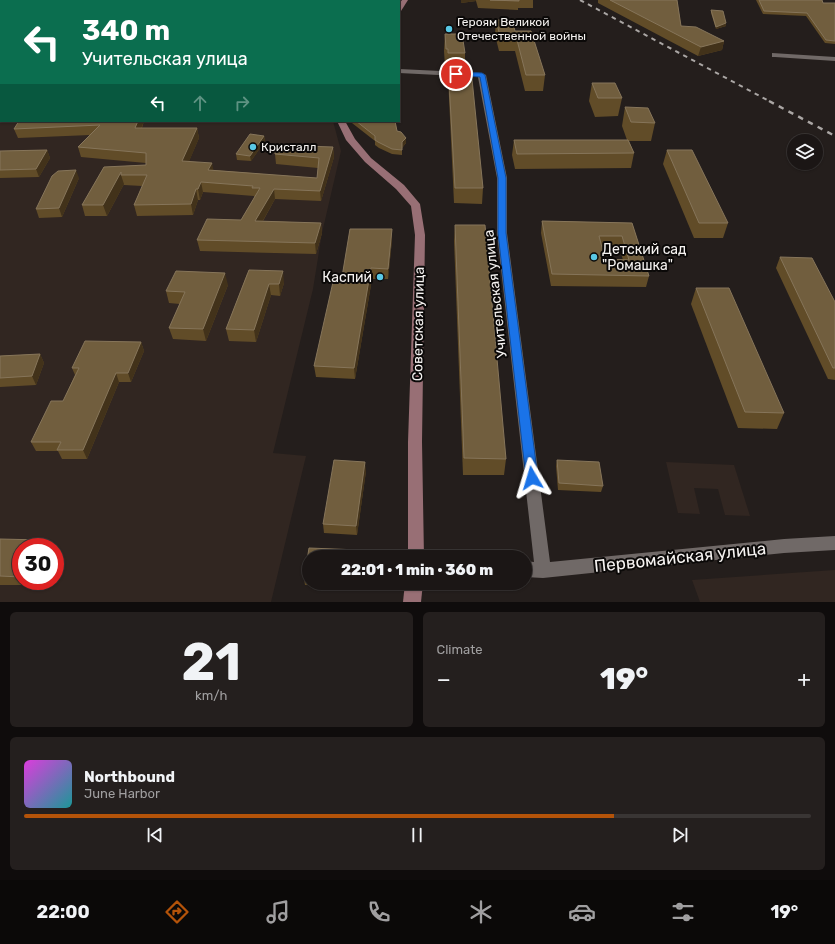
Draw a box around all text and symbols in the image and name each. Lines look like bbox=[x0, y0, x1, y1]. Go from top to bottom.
text: 340 m bbox=[82, 14, 170, 47]
place label: Героям Великой Отечественной войны bbox=[457, 15, 586, 43]
icon: left bbox=[16, 16, 68, 68]
marker: Героям Великой Отечественной войны bbox=[444, 24, 454, 34]
text: Учительская улица bbox=[82, 48, 248, 70]
pin bbox=[439, 57, 473, 91]
icon: arrive bbox=[445, 63, 467, 85]
icon: left bbox=[147, 92, 169, 114]
icon: ahead bbox=[189, 92, 211, 114]
icon: right bbox=[231, 92, 253, 114]
map controls bbox=[787, 134, 823, 170]
button: layers bbox=[787, 134, 823, 170]
place label: Кристалл bbox=[261, 140, 316, 154]
marker: Кристалл bbox=[248, 142, 258, 152]
street label: Учительская улица bbox=[480, 229, 511, 359]
place label: Детский сад "Ромашка" bbox=[602, 241, 687, 274]
marker: Детский сад "Ромашка" bbox=[589, 252, 599, 262]
street label: Советская улица bbox=[409, 267, 428, 381]
place label: Каспий bbox=[322, 269, 372, 286]
marker: Каспий bbox=[375, 272, 385, 282]
position arrow bbox=[511, 457, 553, 499]
speed limit sign: 30 bbox=[12, 538, 64, 590]
street label: Первомайская улица bbox=[593, 538, 767, 576]
text: 22:01 · 1 min · 360 m bbox=[341, 561, 493, 579]
text: 21 bbox=[181, 631, 241, 693]
text: Climate bbox=[437, 642, 483, 657]
text: 19° bbox=[600, 661, 648, 697]
text: − bbox=[437, 666, 451, 693]
text: + bbox=[797, 666, 811, 693]
text: km/h bbox=[195, 688, 227, 703]
text: Northbound bbox=[84, 768, 175, 786]
text: June Harbor bbox=[84, 786, 160, 801]
icon: previous bbox=[144, 824, 166, 846]
icon: pause bbox=[406, 824, 428, 846]
icon: next bbox=[669, 824, 691, 846]
icon: directions bbox=[163, 898, 191, 926]
icon: music bbox=[264, 898, 292, 926]
icon: phone bbox=[365, 898, 393, 926]
icon: climate bbox=[467, 898, 495, 926]
icon: car bbox=[568, 898, 596, 926]
icon: filters bbox=[669, 898, 697, 926]
text: 22:00 bbox=[37, 901, 90, 923]
text: 19° bbox=[770, 901, 798, 923]

